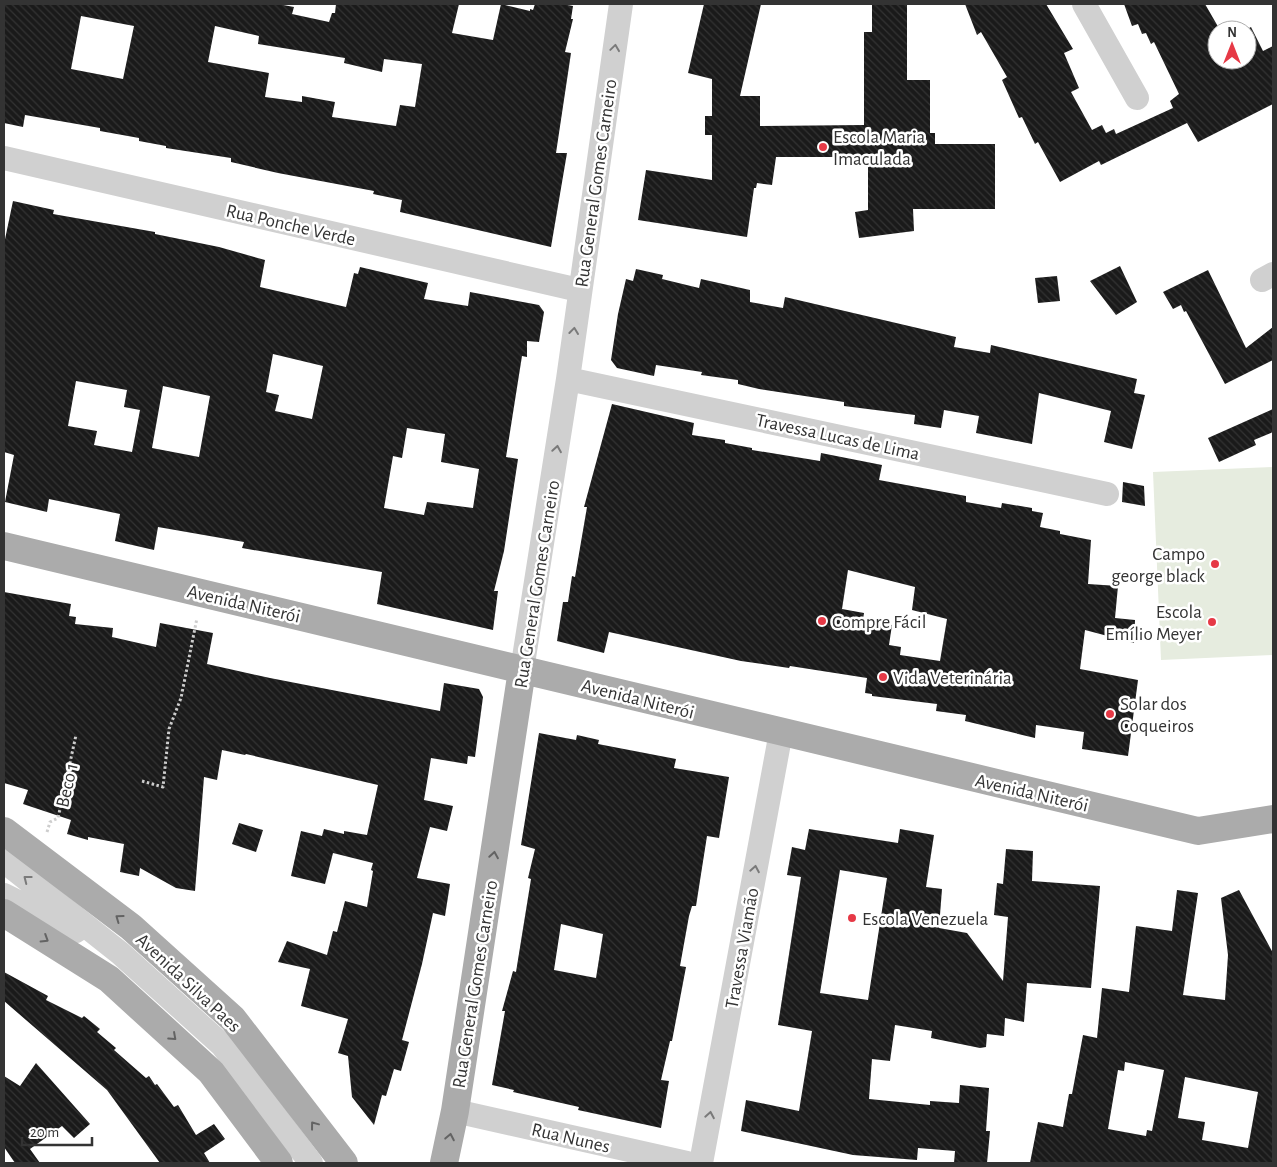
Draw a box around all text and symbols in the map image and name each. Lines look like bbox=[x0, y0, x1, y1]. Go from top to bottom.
north arrow bbox=[1207, 20, 1257, 70]
text: N bbox=[1227, 26, 1237, 40]
one-way arrow bbox=[609, 44, 620, 52]
street label: Rua General Gomes Carneiro bbox=[572, 78, 621, 289]
place label: Escola Maria Imaculada bbox=[833, 128, 926, 169]
marker: Escola Maria Imaculada bbox=[817, 141, 829, 153]
street label: Rua Ponche Verde bbox=[224, 201, 357, 250]
one-way arrow bbox=[568, 326, 579, 334]
street label: Travessa Lucas de Lima bbox=[754, 411, 922, 464]
one-way arrow bbox=[551, 444, 562, 452]
street label: Rua General Gomes Carneiro bbox=[512, 479, 563, 690]
place label: Campo george black bbox=[1111, 545, 1205, 586]
marker: Campo george black bbox=[1209, 558, 1221, 570]
street label: Avenida Niterói bbox=[185, 582, 302, 627]
place label: Escola Emílio Meyer bbox=[1105, 603, 1202, 644]
place label: Compre Fácil bbox=[832, 613, 926, 632]
marker: Compre Fácil bbox=[816, 615, 828, 627]
marker: Escola Emílio Meyer bbox=[1206, 616, 1218, 628]
place label: Vida Veterinária bbox=[893, 669, 1012, 688]
marker: Vida Veterinária bbox=[877, 671, 889, 683]
street label: Avenida Niterói bbox=[579, 676, 696, 723]
place label: Solar dos Coqueiros bbox=[1120, 695, 1194, 736]
marker: Solar dos Coqueiros bbox=[1104, 708, 1116, 720]
street label: Beco 1 bbox=[53, 761, 82, 809]
street label: Avenida Niterói bbox=[973, 771, 1090, 816]
one-way arrow bbox=[488, 851, 499, 859]
one-way arrow bbox=[750, 865, 760, 874]
one-way arrow bbox=[24, 876, 33, 884]
street label: Rua General Gomes Carneiro bbox=[450, 879, 501, 1090]
street label: Travessa Viamão bbox=[723, 886, 762, 1010]
place label: Escola Venezuela bbox=[862, 910, 989, 929]
marker: Escola Venezuela bbox=[846, 912, 858, 924]
one-way arrow bbox=[116, 916, 125, 924]
street label: Avenida Silva Paes bbox=[132, 930, 244, 1036]
one-way arrow bbox=[40, 932, 49, 942]
one-way arrow bbox=[168, 1032, 177, 1041]
one-way arrow bbox=[704, 1111, 715, 1120]
scale bar bbox=[22, 1114, 92, 1146]
street label: Rua Nunes bbox=[530, 1120, 612, 1157]
one-way arrow bbox=[311, 1121, 320, 1130]
text: 20 m bbox=[30, 1125, 59, 1140]
one-way arrow bbox=[444, 1133, 454, 1142]

